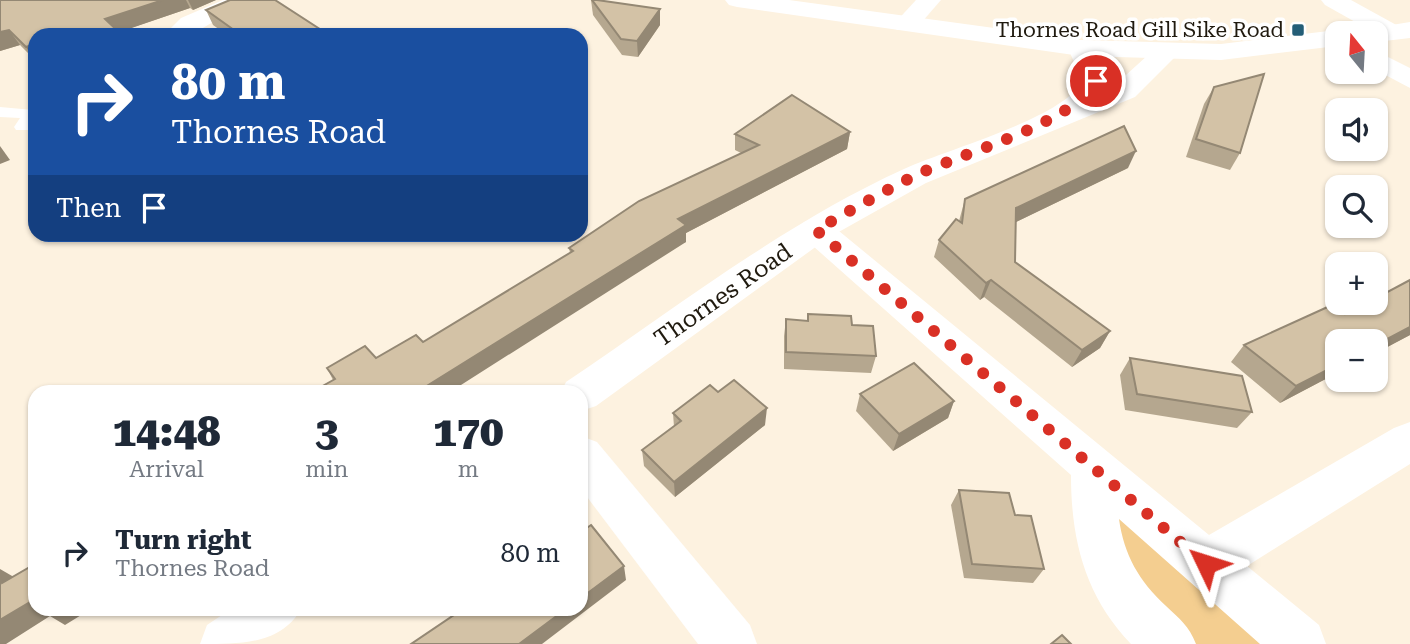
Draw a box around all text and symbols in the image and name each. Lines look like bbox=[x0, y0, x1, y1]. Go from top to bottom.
place label: Thornes Road Gill Sike Road bbox=[995, 18, 1285, 42]
north arrow bbox=[1325, 21, 1388, 84]
map controls bbox=[1325, 21, 1388, 392]
marker: Thornes Road Gill Sike Road bbox=[1290, 22, 1306, 38]
pin bbox=[1066, 51, 1126, 111]
text: 80 m bbox=[171, 54, 286, 111]
icon: right bbox=[56, 56, 147, 147]
icon: arrive bbox=[1077, 62, 1115, 100]
button: sound bbox=[1325, 98, 1388, 161]
text: Thornes Road bbox=[171, 113, 386, 151]
button: search bbox=[1325, 175, 1388, 238]
icon: arrive bbox=[135, 189, 173, 227]
text: Then bbox=[56, 193, 121, 223]
street label: Thornes Road bbox=[649, 237, 797, 353]
button: + bbox=[1325, 252, 1388, 315]
button: − bbox=[1325, 329, 1388, 392]
text: 14:48 bbox=[113, 407, 221, 456]
text: 3 bbox=[315, 407, 339, 456]
text: 170 bbox=[433, 407, 503, 456]
text: Arrival bbox=[129, 456, 204, 483]
text: min bbox=[305, 456, 348, 483]
text: m bbox=[458, 456, 479, 483]
text: Turn right bbox=[115, 525, 251, 555]
position arrow bbox=[1169, 527, 1243, 601]
icon: right bbox=[56, 534, 94, 572]
text: 80 m bbox=[501, 538, 560, 568]
text: Thornes Road bbox=[115, 555, 270, 582]

